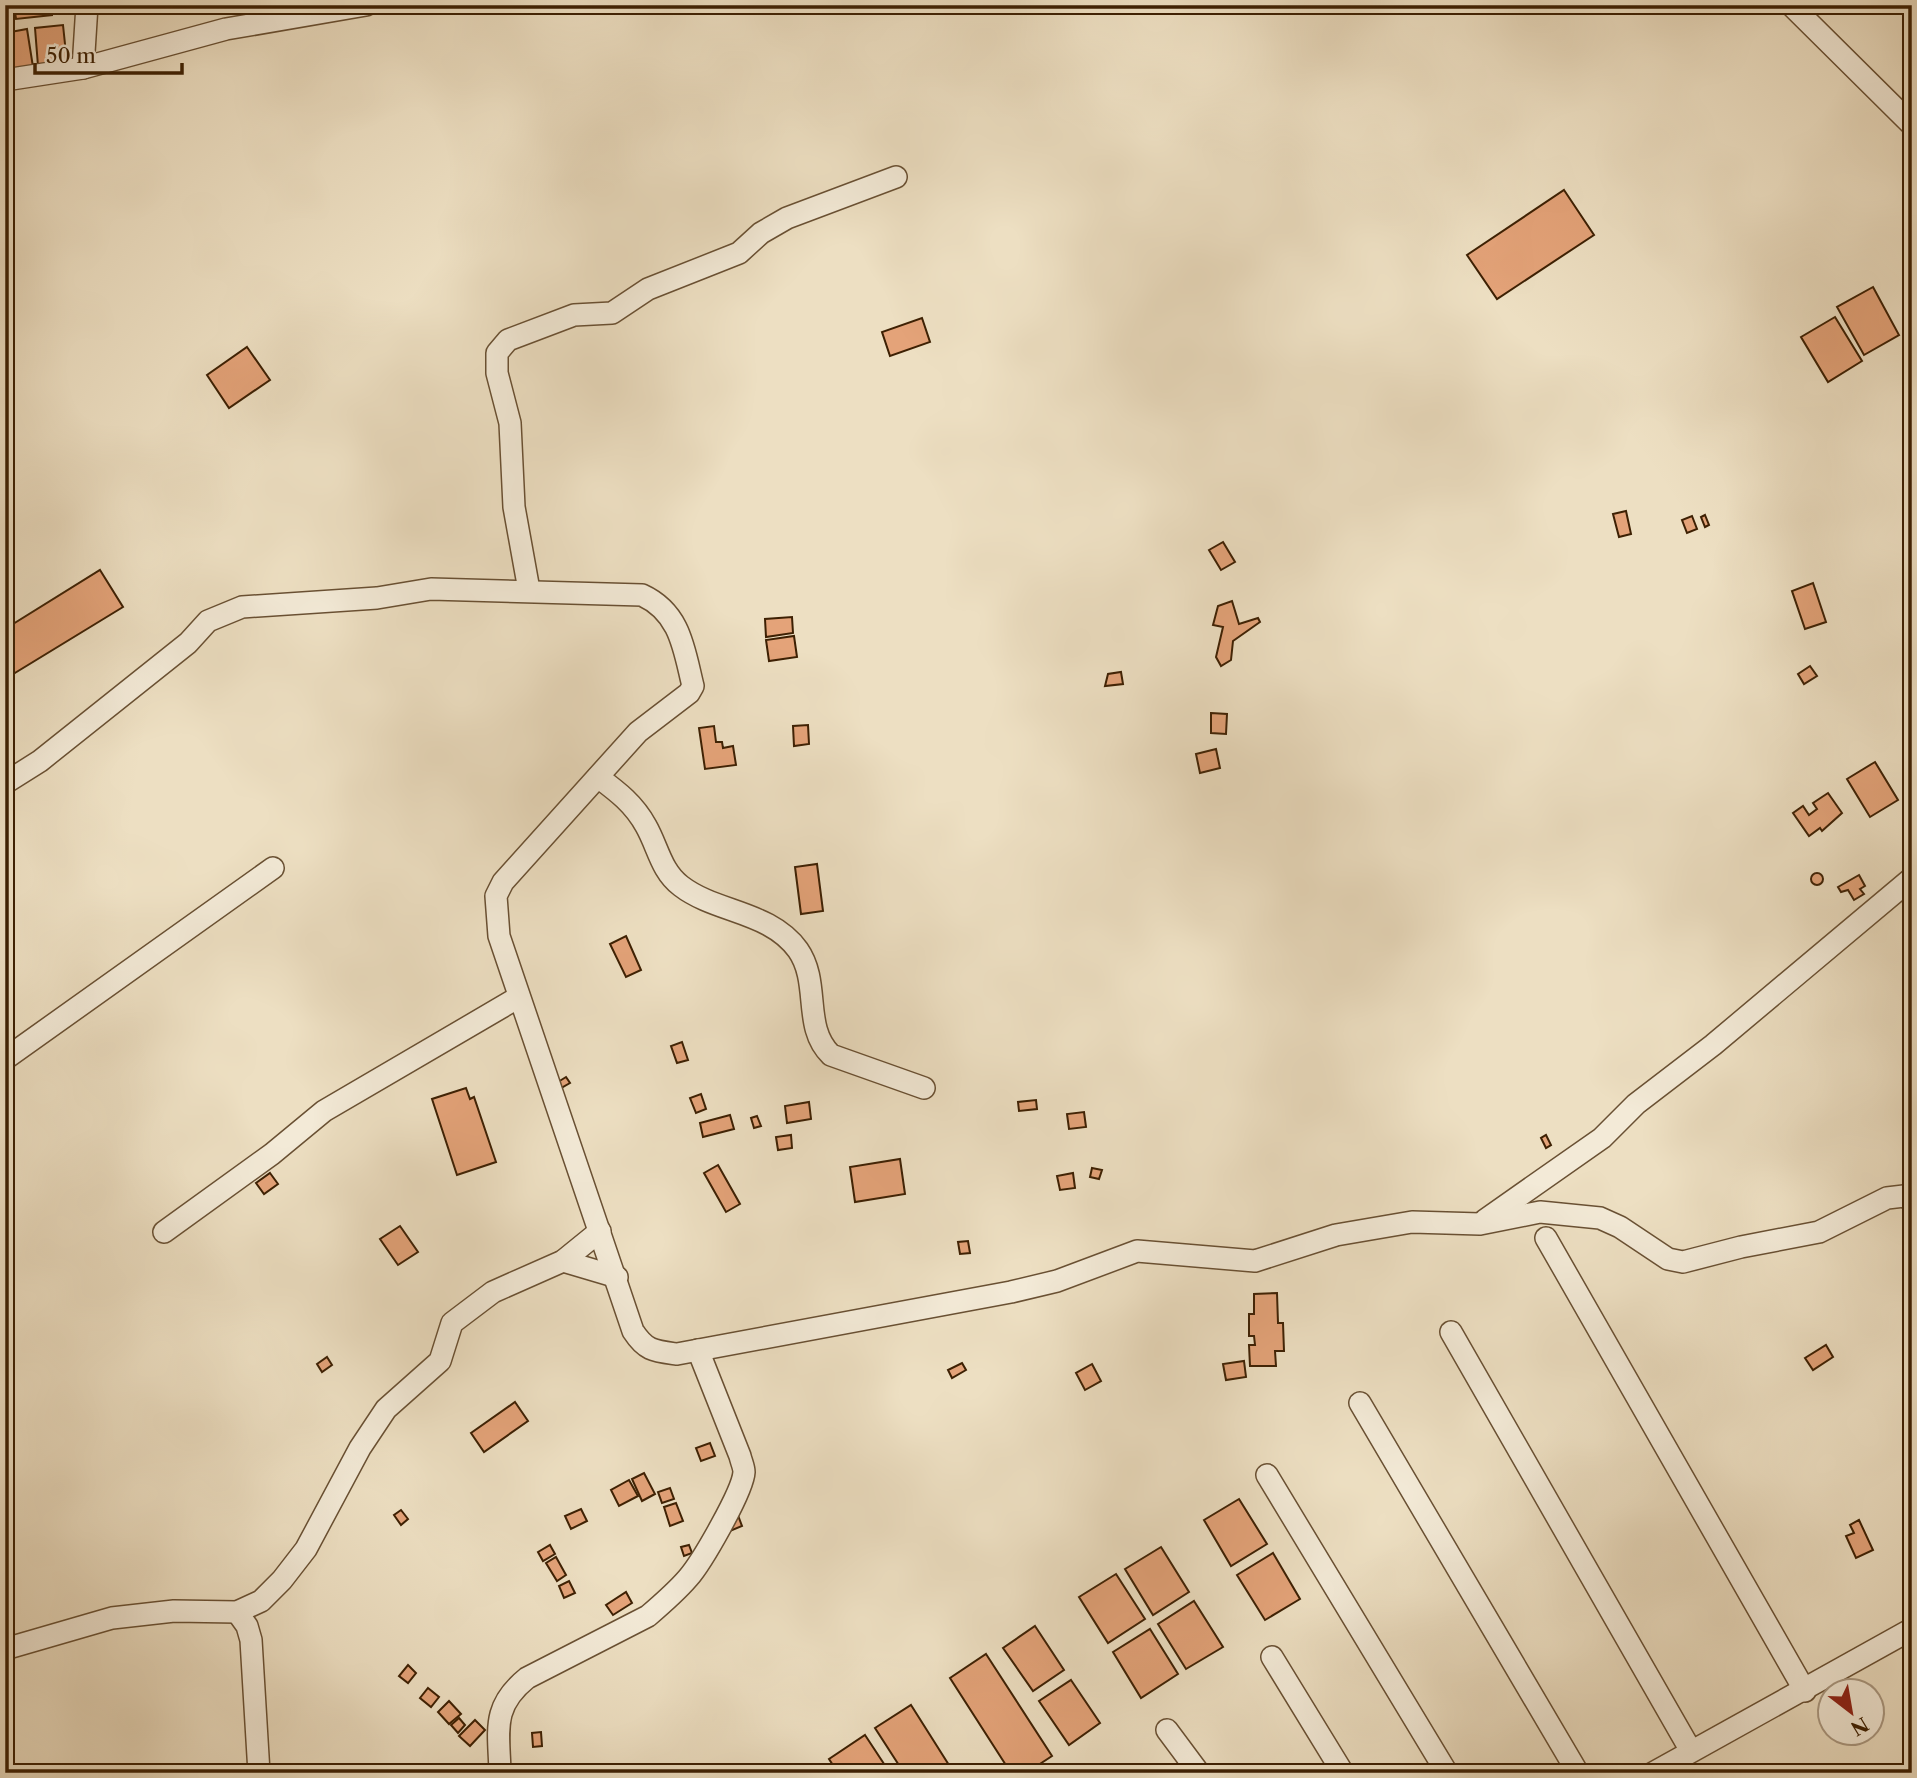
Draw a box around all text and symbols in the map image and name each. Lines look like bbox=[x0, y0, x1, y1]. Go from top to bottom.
scale bar bbox=[35, 32, 182, 76]
text: 50 m bbox=[46, 43, 96, 68]
north arrow bbox=[1815, 1676, 1885, 1746]
text: N bbox=[1846, 1712, 1872, 1740]

